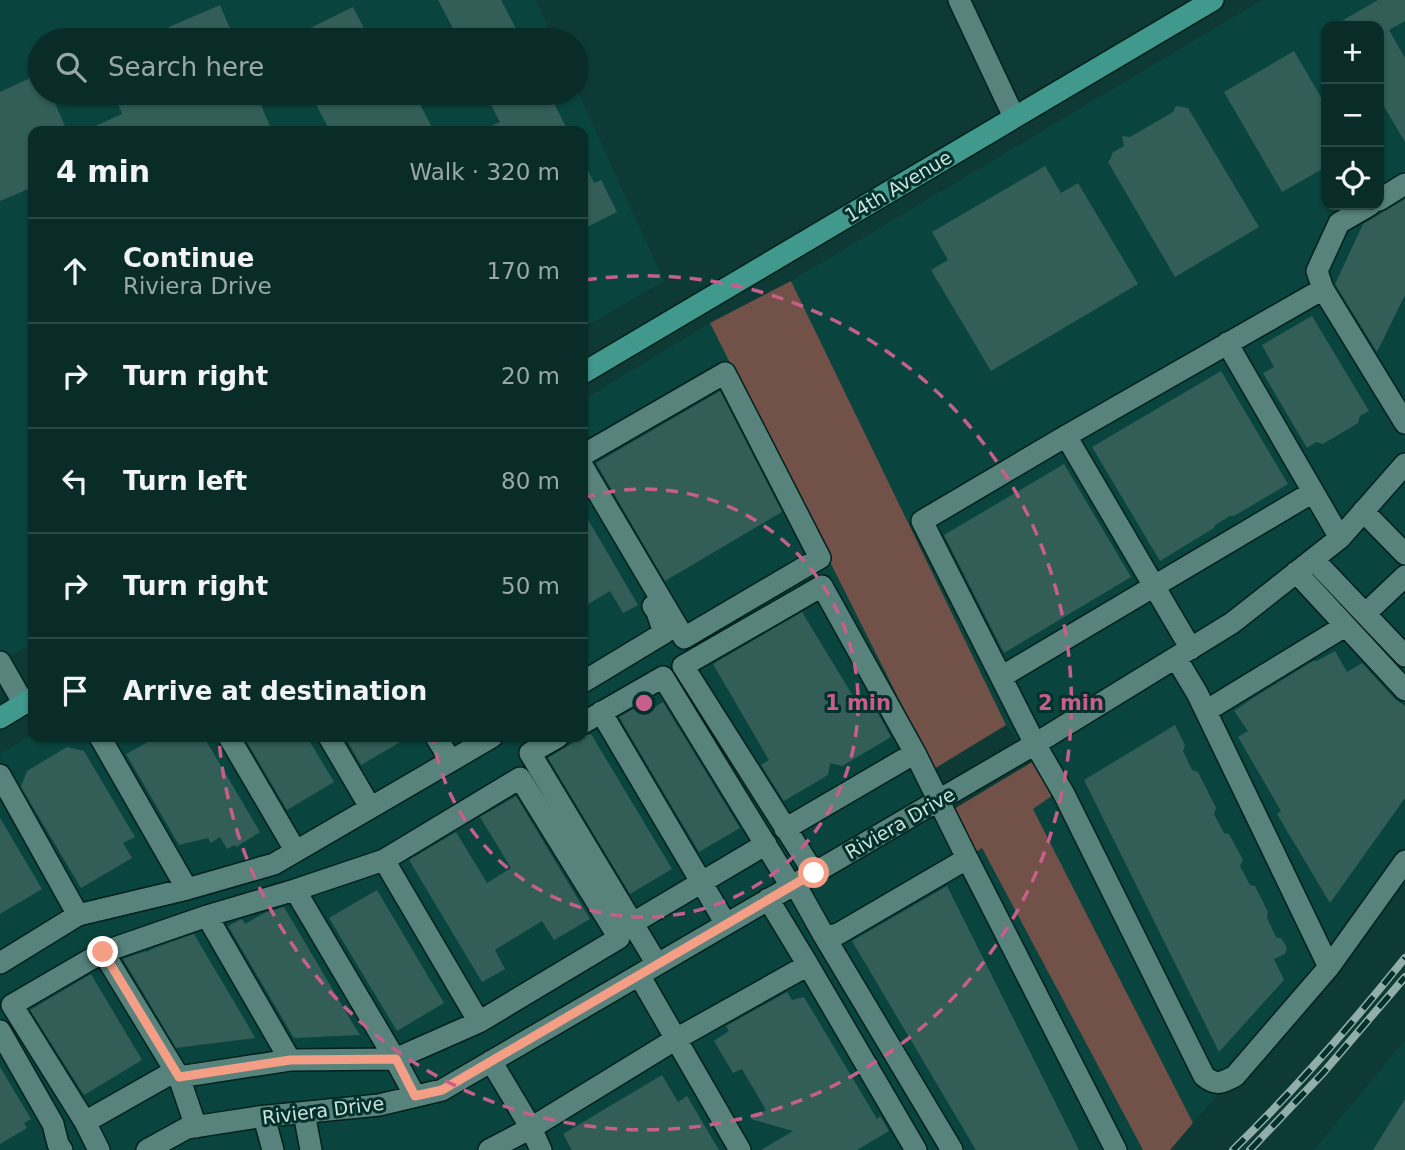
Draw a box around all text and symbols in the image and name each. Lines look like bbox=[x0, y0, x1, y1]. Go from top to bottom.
map controls bbox=[1321, 21, 1384, 210]
button: + bbox=[1321, 21, 1384, 84]
search box bbox=[28, 28, 588, 105]
icon: search bbox=[52, 48, 90, 86]
text: Search here bbox=[108, 52, 264, 82]
button: − bbox=[1321, 84, 1384, 147]
street label: 14th Avenue bbox=[841, 146, 955, 226]
button: locate bbox=[1321, 147, 1384, 210]
text: 4 min bbox=[56, 154, 150, 189]
text: Walk · 320 m bbox=[409, 159, 560, 185]
text: Continue bbox=[123, 243, 254, 273]
icon: ahead bbox=[56, 252, 94, 290]
text: 170 m bbox=[486, 258, 560, 284]
text: Riviera Drive bbox=[123, 273, 272, 299]
icon: right bbox=[56, 357, 94, 395]
text: Turn right bbox=[123, 361, 268, 391]
text: 20 m bbox=[501, 363, 560, 389]
icon: left bbox=[56, 462, 94, 500]
text: Turn left bbox=[123, 466, 247, 496]
text: 80 m bbox=[501, 468, 560, 494]
icon: right bbox=[56, 567, 94, 605]
text: Turn right bbox=[123, 571, 268, 601]
text: 50 m bbox=[501, 573, 560, 599]
icon: arrive bbox=[56, 672, 94, 710]
text: Arrive at destination bbox=[123, 676, 427, 706]
centre of rings bbox=[632, 691, 656, 715]
text: 1 min bbox=[825, 691, 891, 715]
text: 2 min bbox=[1038, 691, 1104, 715]
street label: Riviera Drive bbox=[841, 783, 959, 863]
route start bbox=[798, 857, 829, 888]
route end bbox=[87, 936, 118, 967]
street label: Riviera Drive bbox=[261, 1092, 385, 1128]

